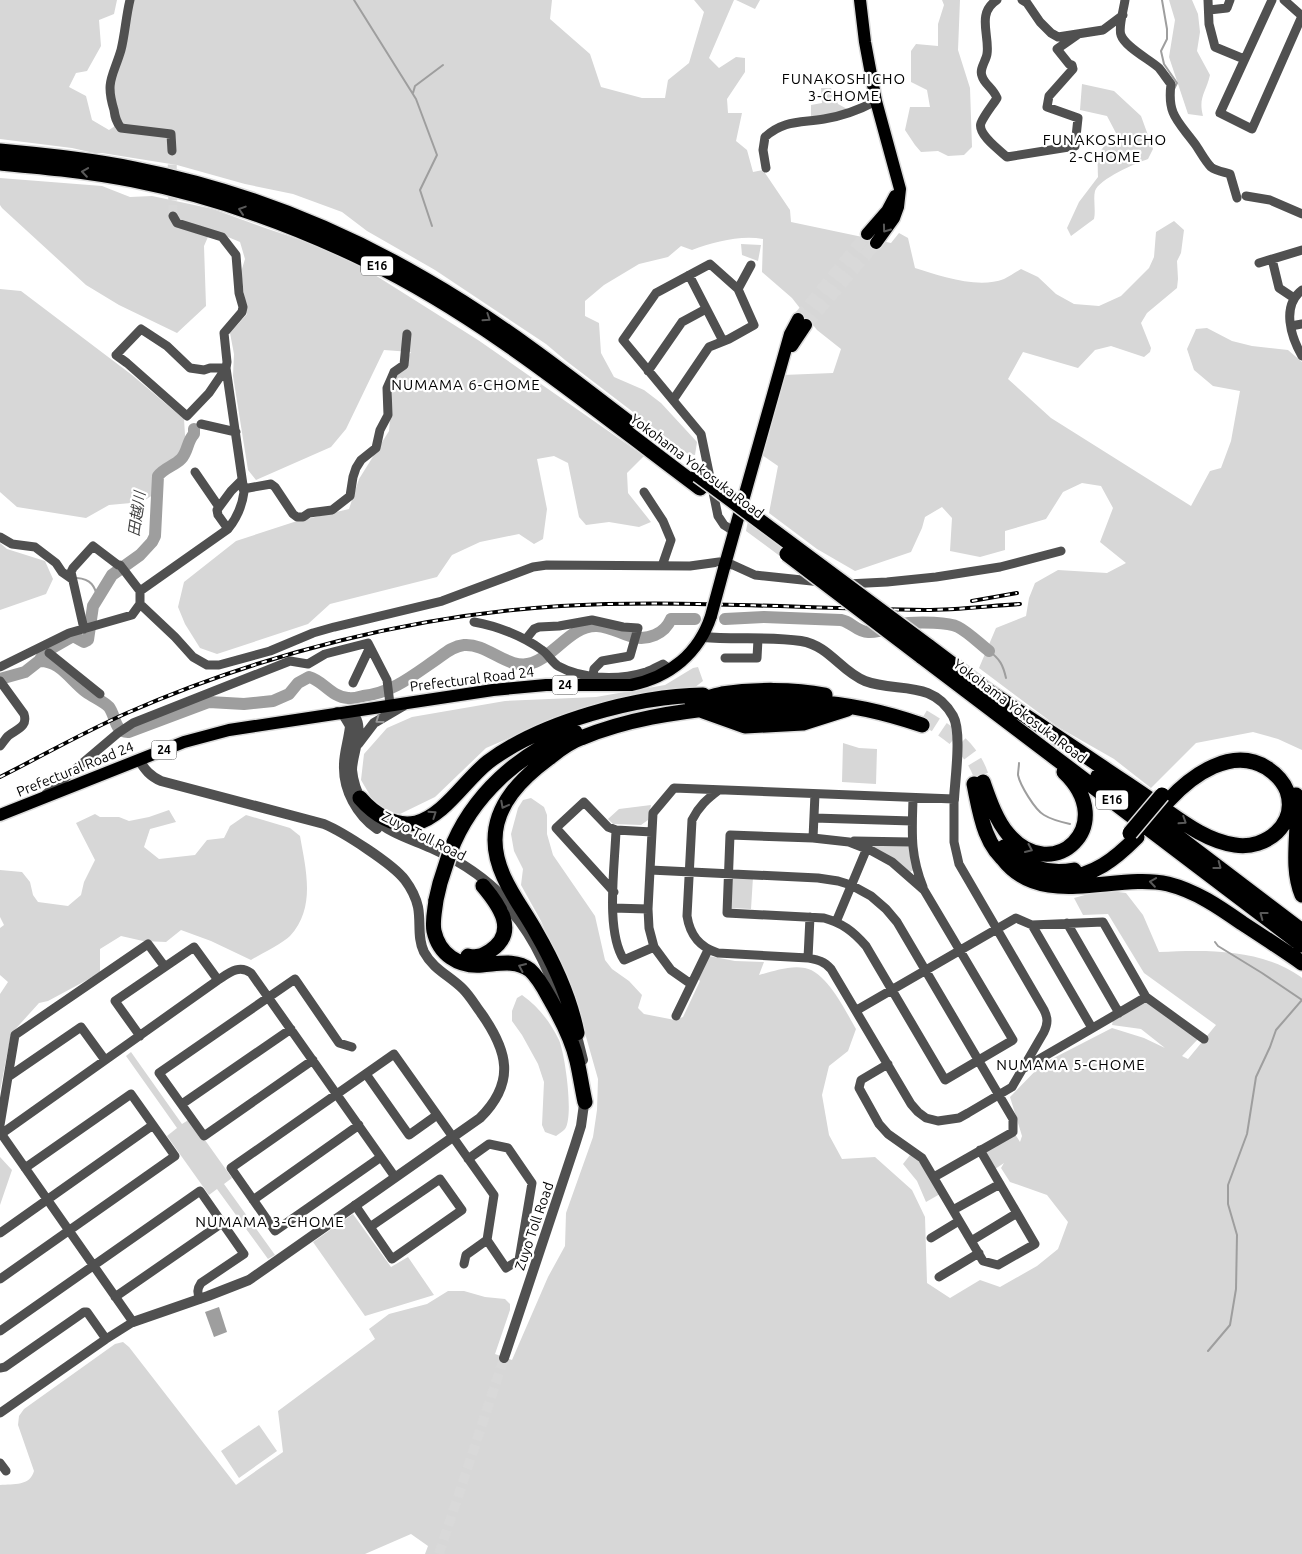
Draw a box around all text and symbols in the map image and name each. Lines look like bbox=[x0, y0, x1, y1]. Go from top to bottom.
district label: FUNAKOSHICHO 3-CHOME bbox=[782, 70, 906, 104]
district label: FUNAKOSHICHO 2-CHOME bbox=[1043, 131, 1167, 165]
one-way arrow bbox=[80, 167, 88, 178]
one-way arrow bbox=[239, 206, 247, 216]
one-way arrow bbox=[883, 224, 892, 233]
road number: E16 bbox=[361, 256, 393, 276]
one-way arrow bbox=[482, 312, 491, 322]
district label: NUMAMA 6-CHOME bbox=[391, 376, 541, 393]
street label: Yokohama Yokosuka Road bbox=[627, 411, 767, 521]
water label: 田越川 bbox=[125, 488, 148, 537]
street label: Yokohama Yokosuka Road bbox=[950, 656, 1090, 766]
street label: Prefectural Road 24 bbox=[409, 663, 535, 695]
road number: 24 bbox=[552, 676, 578, 694]
one-way arrow bbox=[375, 714, 385, 723]
street label: Prefectural Road 24 bbox=[14, 738, 136, 800]
road number: 24 bbox=[152, 740, 176, 760]
road number: E16 bbox=[1096, 790, 1128, 810]
one-way arrow bbox=[500, 800, 510, 809]
street label: Zuyo Toll Road bbox=[379, 808, 469, 864]
one-way arrow bbox=[428, 811, 437, 821]
one-way arrow bbox=[1177, 815, 1186, 824]
one-way arrow bbox=[1024, 842, 1033, 853]
one-way arrow bbox=[1212, 861, 1221, 869]
one-way arrow bbox=[1149, 877, 1157, 888]
one-way arrow bbox=[1260, 913, 1269, 921]
one-way arrow bbox=[518, 962, 527, 973]
district label: NUMAMA 5-CHOME bbox=[996, 1056, 1146, 1073]
street label: Zuyo Toll Road bbox=[511, 1180, 557, 1272]
district label: NUMAMA 3-CHOME bbox=[195, 1213, 345, 1230]

